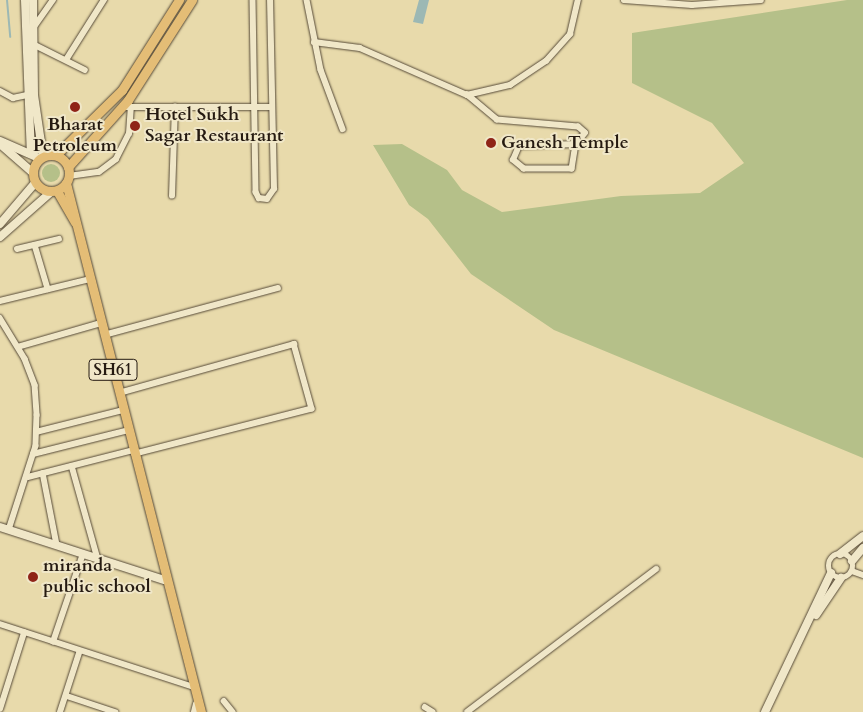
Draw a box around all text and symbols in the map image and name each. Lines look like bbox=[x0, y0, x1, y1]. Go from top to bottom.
marker: Bharat Petroleum bbox=[69, 101, 81, 113]
place label: Hotel Sukh Sagar Restaurant bbox=[145, 105, 283, 148]
place label: Bharat Petroleum bbox=[33, 115, 117, 158]
marker: Hotel Sukh Sagar Restaurant bbox=[129, 120, 141, 132]
place label: Ganesh Temple bbox=[501, 132, 629, 154]
marker: Ganesh Temple bbox=[485, 137, 497, 149]
road number: SH61 bbox=[88, 356, 138, 384]
place label: miranda public school bbox=[43, 556, 151, 598]
marker: miranda public school bbox=[27, 571, 39, 583]

